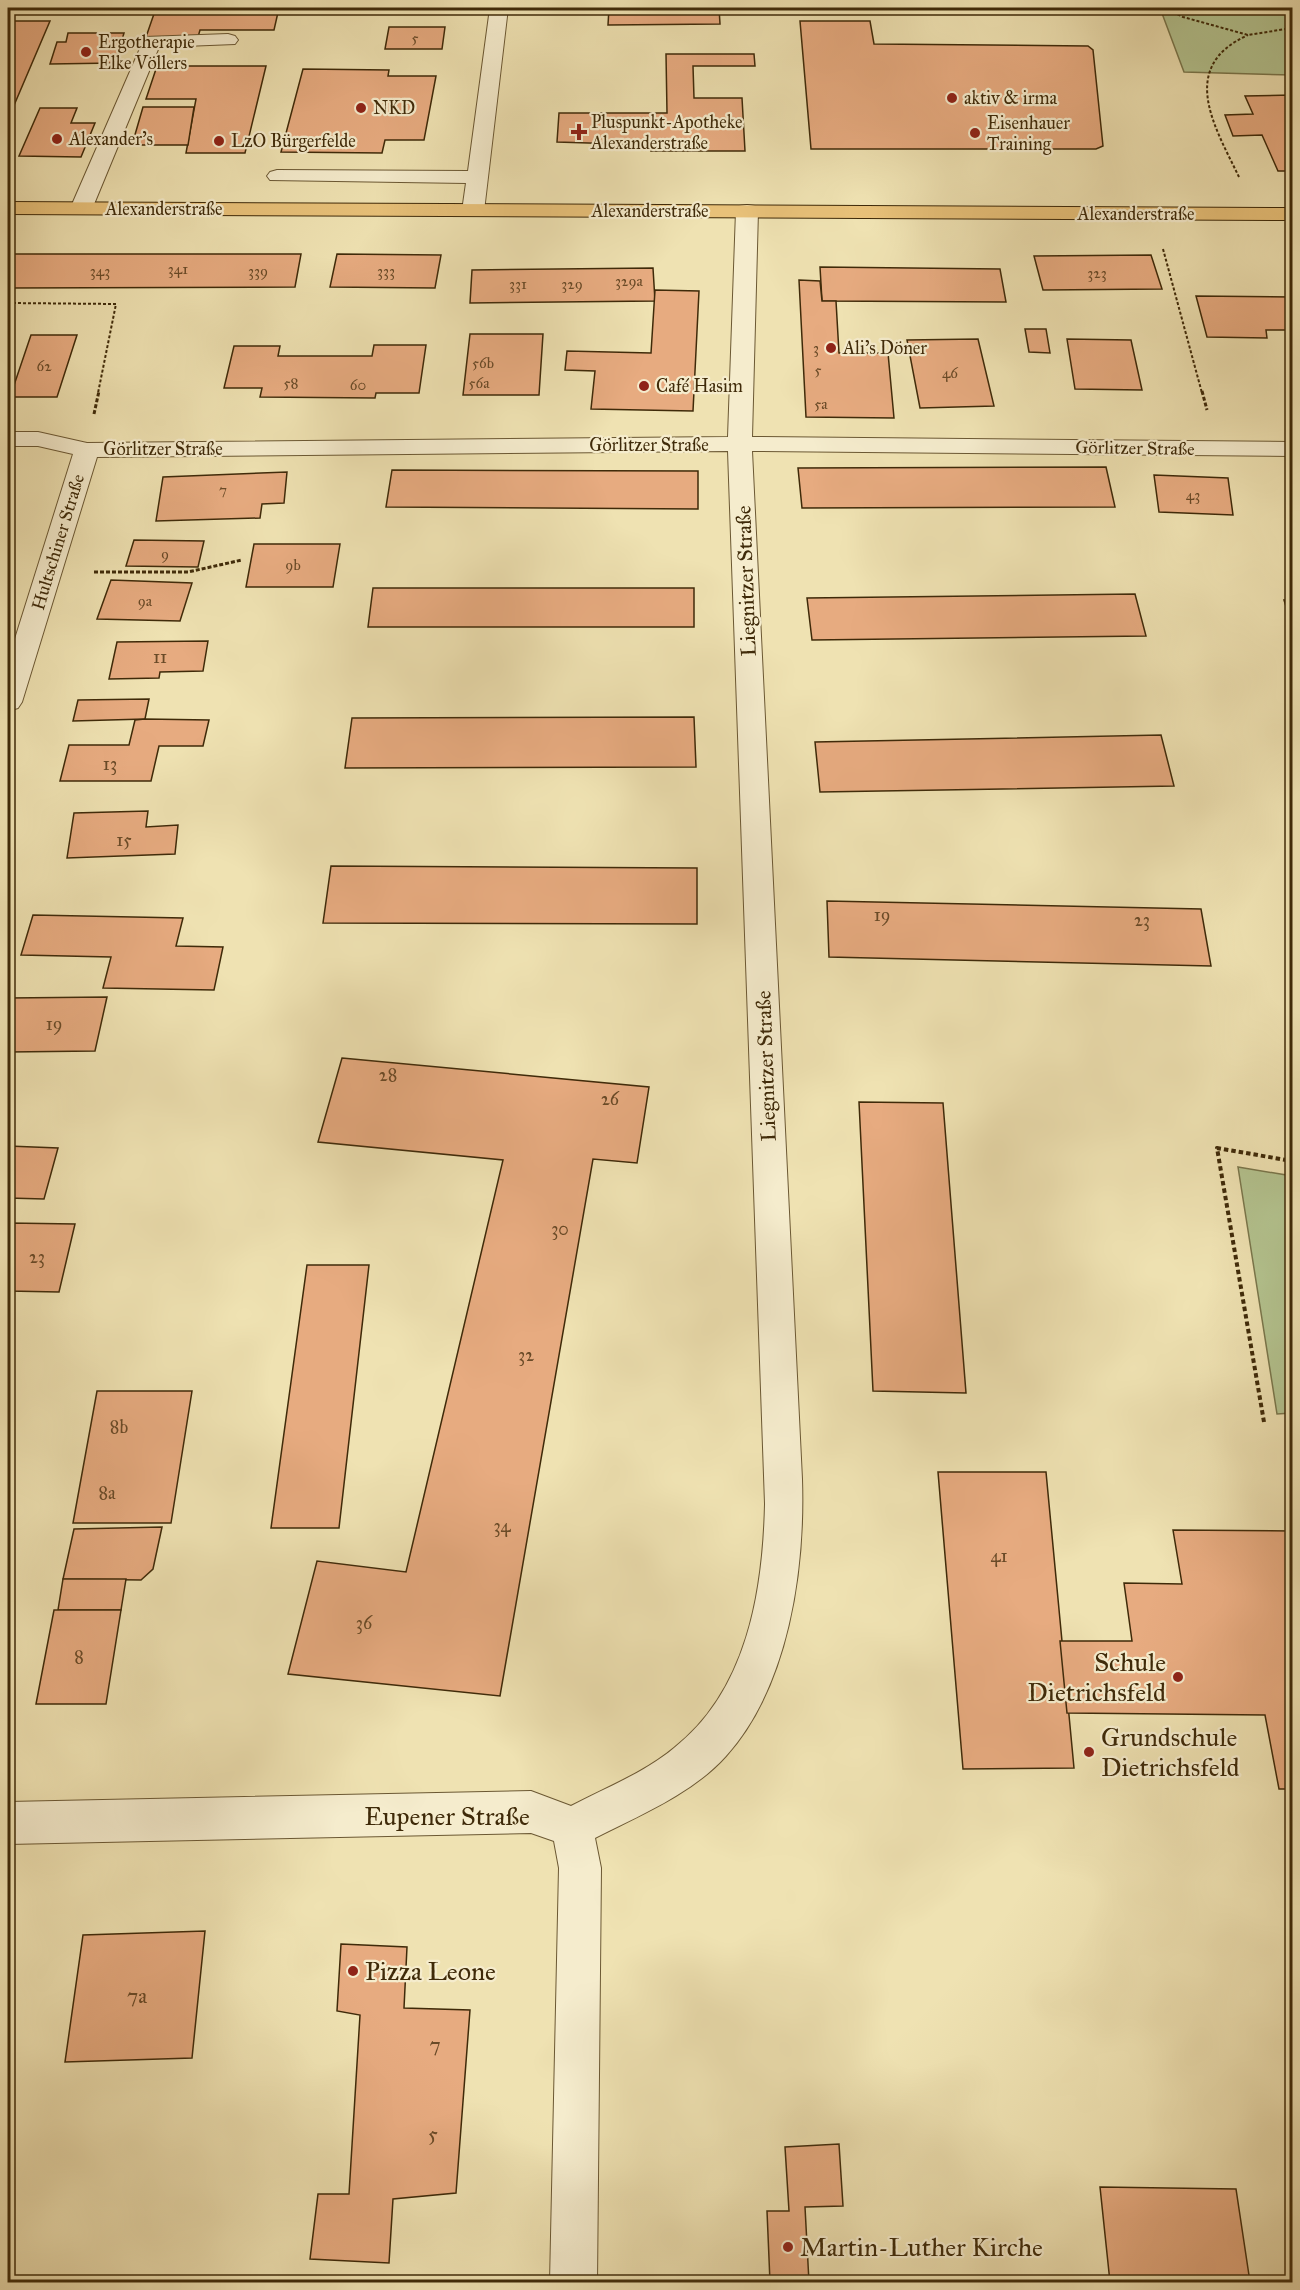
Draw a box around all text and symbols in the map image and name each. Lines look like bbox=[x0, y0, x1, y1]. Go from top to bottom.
house number: 5 bbox=[412, 29, 419, 47]
place label: Ergotherapie Elke Völlers bbox=[98, 31, 195, 74]
marker: Ergotherapie Elke Völlers bbox=[79, 45, 93, 59]
place label: aktiv & irma bbox=[964, 87, 1058, 109]
marker: aktiv & irma bbox=[945, 91, 959, 105]
place label: NKD bbox=[373, 97, 415, 119]
marker: NKD bbox=[354, 101, 368, 115]
place label: Pluspunkt-Apotheke Alexanderstraße bbox=[590, 111, 742, 154]
place label: Eisenhauer Training bbox=[987, 112, 1070, 156]
marker: Pluspunkt-Apotheke Alexanderstraße bbox=[572, 125, 586, 139]
marker: Eisenhauer Training bbox=[968, 126, 982, 140]
place label: Alexander's bbox=[68, 128, 153, 150]
place label: LzO Bürgerfelde bbox=[231, 130, 356, 153]
marker: Alexander's bbox=[50, 132, 64, 146]
marker: LzO Bürgerfelde bbox=[212, 134, 226, 148]
street label: Alexanderstraße bbox=[104, 198, 223, 220]
street label: Alexanderstraße bbox=[590, 200, 709, 222]
street label: Alexanderstraße bbox=[1076, 203, 1195, 225]
house number: 341 bbox=[168, 260, 188, 278]
house number: 343 bbox=[90, 262, 110, 280]
house number: 339 bbox=[248, 262, 268, 280]
house number: 333 bbox=[377, 262, 395, 280]
house number: 323 bbox=[1087, 264, 1107, 282]
house number: 329a bbox=[615, 272, 644, 290]
house number: 331 bbox=[509, 275, 527, 293]
house number: 329 bbox=[561, 275, 583, 293]
place label: Ali's Döner bbox=[842, 337, 927, 359]
house number: 3 bbox=[813, 339, 819, 357]
marker: Ali's Döner bbox=[824, 341, 838, 355]
house number: 56b bbox=[472, 354, 494, 372]
house number: 62 bbox=[36, 357, 52, 375]
house number: 5 bbox=[815, 361, 822, 379]
house number: 46 bbox=[942, 364, 959, 382]
house number: 58 bbox=[284, 374, 298, 392]
house number: 56a bbox=[469, 374, 490, 392]
place label: Café Hasim bbox=[656, 375, 743, 397]
house number: 60 bbox=[350, 376, 366, 394]
marker: Café Hasim bbox=[637, 379, 651, 393]
house number: 5a bbox=[814, 395, 828, 413]
street label: Görlitzer Straße bbox=[589, 434, 709, 456]
street label: Görlitzer Straße bbox=[1075, 436, 1195, 460]
street label: Görlitzer Straße bbox=[103, 438, 223, 460]
street label: Hultschiner Straße bbox=[27, 471, 89, 613]
house number: 7 bbox=[219, 481, 227, 499]
house number: 43 bbox=[1186, 486, 1200, 504]
street label: Liegnitzer Straße bbox=[730, 505, 762, 657]
house number: 9 bbox=[161, 545, 169, 563]
house number: 9b bbox=[285, 556, 301, 574]
house number: 9a bbox=[138, 592, 153, 610]
house number: 11 bbox=[153, 646, 167, 668]
house number: 13 bbox=[103, 753, 117, 775]
house number: 15 bbox=[116, 829, 132, 851]
house number: 19 bbox=[874, 904, 890, 926]
house number: 23 bbox=[1134, 909, 1150, 931]
street label: Liegnitzer Straße bbox=[750, 990, 782, 1142]
house number: 19 bbox=[46, 1013, 62, 1035]
house number: 28 bbox=[379, 1064, 397, 1086]
house number: 26 bbox=[601, 1088, 620, 1110]
house number: 30 bbox=[551, 1218, 569, 1240]
house number: 23 bbox=[29, 1246, 45, 1268]
house number: 32 bbox=[518, 1344, 534, 1366]
house number: 8b bbox=[110, 1416, 128, 1438]
house number: 8a bbox=[98, 1482, 116, 1504]
house number: 34 bbox=[493, 1515, 512, 1537]
house number: 41 bbox=[990, 1545, 1008, 1567]
house number: 36 bbox=[356, 1612, 373, 1634]
house number: 8 bbox=[74, 1646, 84, 1668]
place label: Schule Dietrichsfeld bbox=[1027, 1646, 1166, 1708]
marker: Schule Dietrichsfeld bbox=[1171, 1670, 1185, 1684]
place label: Grundschule Dietrichsfeld bbox=[1101, 1721, 1240, 1783]
marker: Grundschule Dietrichsfeld bbox=[1082, 1745, 1096, 1759]
street label: Eupener Straße bbox=[364, 1800, 530, 1832]
place label: Pizza Leone bbox=[365, 1955, 496, 1987]
marker: Pizza Leone bbox=[346, 1964, 360, 1978]
house number: 7a bbox=[127, 1983, 147, 2009]
house number: 7 bbox=[429, 2032, 441, 2058]
house number: 5 bbox=[428, 2121, 438, 2147]
place label: Martin-Luther Kirche bbox=[800, 2231, 1043, 2263]
marker: Martin-Luther Kirche bbox=[781, 2240, 795, 2254]

